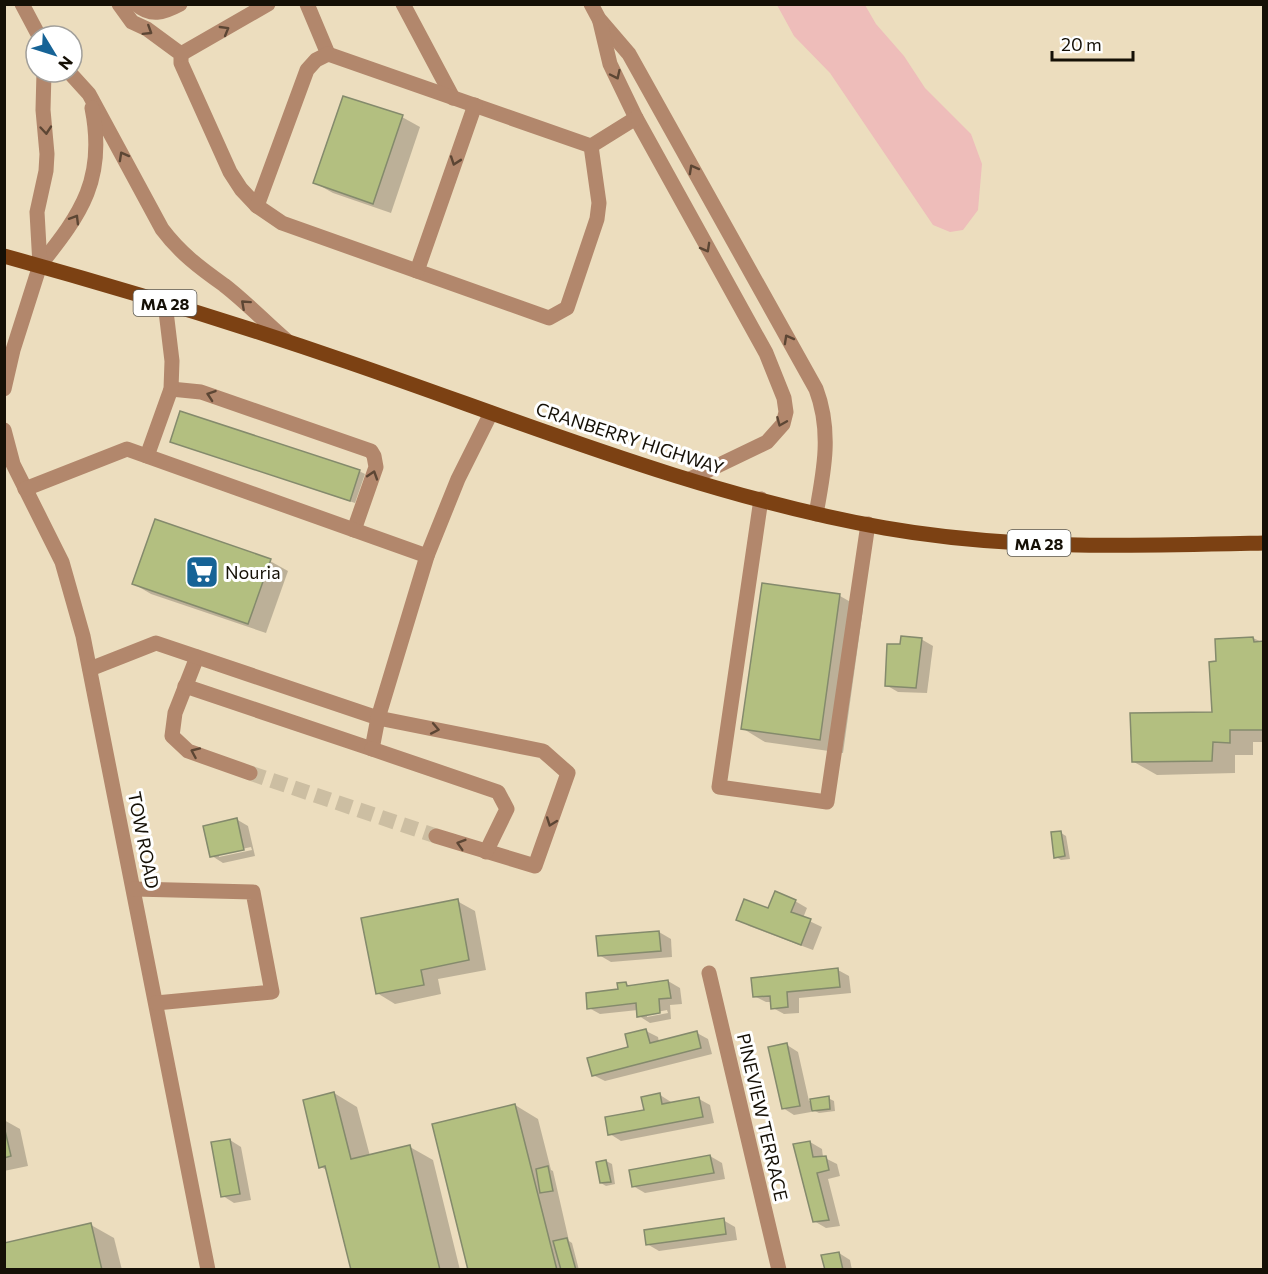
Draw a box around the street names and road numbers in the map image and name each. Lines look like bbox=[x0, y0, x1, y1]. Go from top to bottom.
road number: MA 28 bbox=[134, 290, 196, 316]
street label: CRANBERRY HIGHWAY bbox=[533, 397, 727, 479]
road number: MA 28 bbox=[1008, 530, 1070, 556]
street label: TOW ROAD bbox=[124, 789, 164, 891]
street label: PINEVIEW TERRACE bbox=[733, 1031, 793, 1203]

